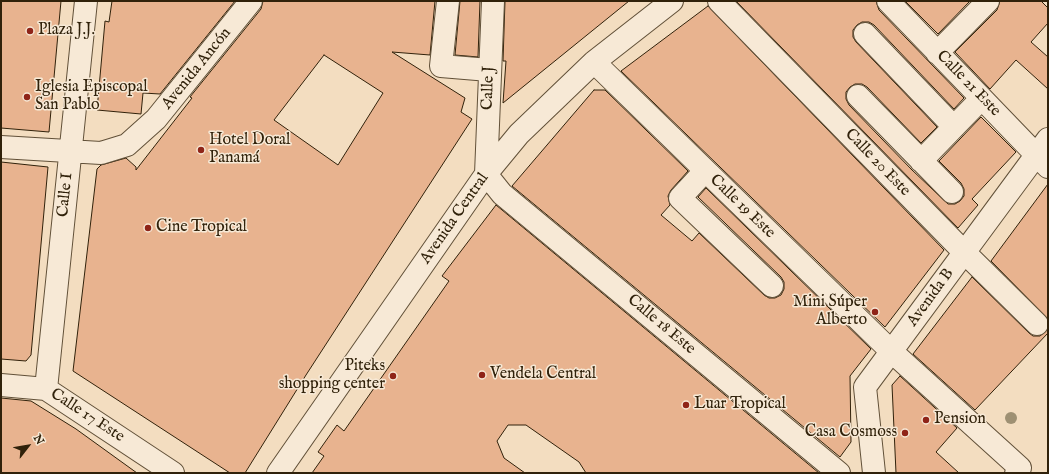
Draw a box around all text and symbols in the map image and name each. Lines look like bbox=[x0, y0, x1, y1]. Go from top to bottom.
place label: Plaza J.J. bbox=[38, 21, 95, 41]
street label: Avenida Ancón bbox=[158, 24, 236, 114]
marker: Plaza J.J. bbox=[25, 26, 35, 36]
street label: Calle 21 Este bbox=[932, 47, 1004, 121]
street label: Calle J bbox=[479, 65, 499, 111]
place label: Iglesia Episcopal San Pablo bbox=[35, 78, 148, 116]
marker: Iglesia Episcopal San Pablo bbox=[22, 92, 32, 102]
street label: Calle 20 Este bbox=[840, 125, 914, 201]
place label: Hotel Doral Panamá bbox=[209, 131, 290, 169]
marker: Hotel Doral Panamá bbox=[196, 145, 206, 155]
street label: Avenida Central bbox=[417, 170, 493, 268]
street label: Calle 19 Este bbox=[705, 171, 779, 243]
street label: Calle I bbox=[54, 172, 78, 218]
place label: Cine Tropical bbox=[156, 218, 247, 238]
marker: Cine Tropical bbox=[143, 223, 153, 233]
street label: Avenida B bbox=[904, 265, 958, 331]
street label: Calle 18 Este bbox=[623, 291, 699, 359]
place label: Mini Súper Alberto bbox=[793, 293, 867, 331]
marker: Mini Súper Alberto bbox=[870, 307, 880, 317]
place label: Piteks shopping center bbox=[279, 357, 385, 395]
place label: Vendela Central bbox=[490, 365, 596, 385]
marker: Vendela Central bbox=[477, 370, 487, 380]
marker: Piteks shopping center bbox=[388, 371, 398, 381]
street label: Calle 17 Este bbox=[46, 385, 128, 447]
place label: Luar Tropical bbox=[694, 395, 786, 415]
marker: Luar Tropical bbox=[681, 400, 691, 410]
place label: Pension bbox=[934, 410, 986, 430]
marker: Pension bbox=[921, 415, 931, 425]
place label: Casa Cosmoss bbox=[805, 423, 897, 443]
north arrow bbox=[8, 426, 48, 466]
marker: Casa Cosmoss bbox=[900, 428, 910, 438]
text: N bbox=[30, 432, 47, 448]

